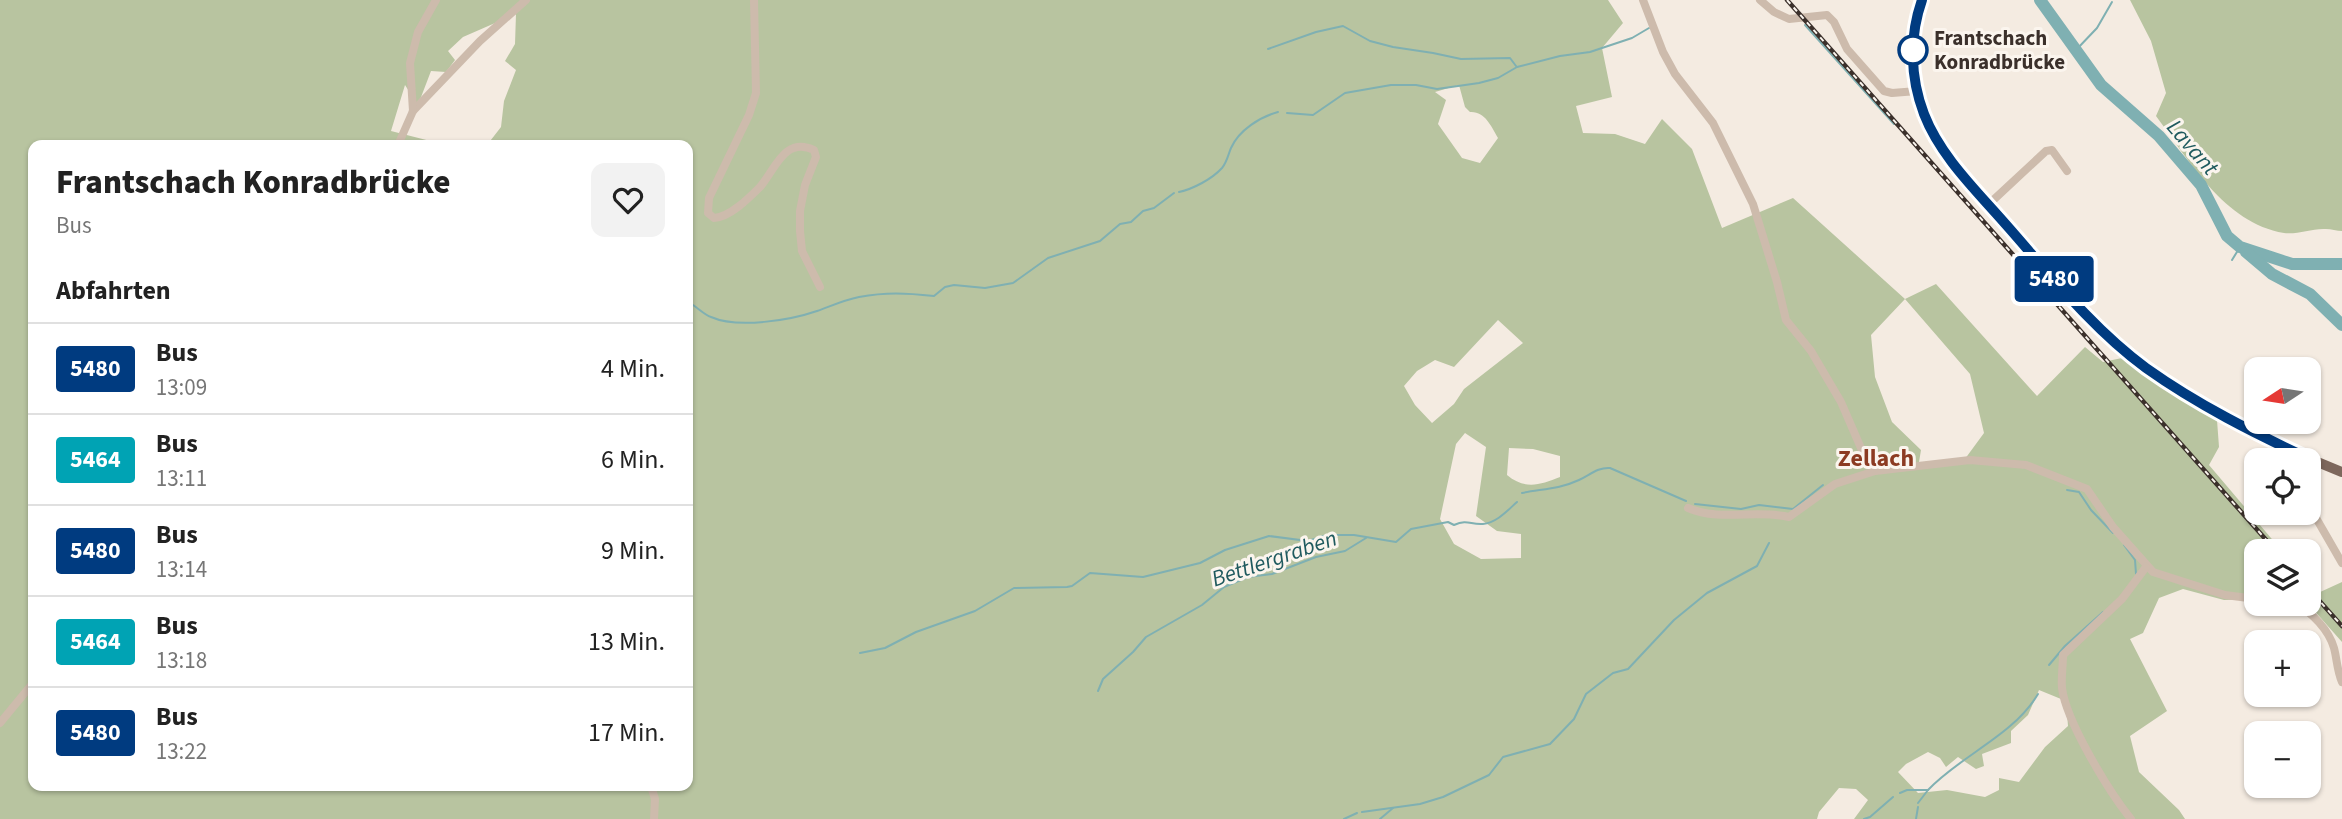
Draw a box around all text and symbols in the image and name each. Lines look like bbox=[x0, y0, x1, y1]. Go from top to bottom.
place label: Frantschach Konradbrücke bbox=[1934, 23, 2065, 77]
marker: Frantschach Konradbrücke bbox=[1898, 35, 1928, 65]
water label: Lavant bbox=[2159, 112, 2227, 183]
text: Frantschach Konradbrücke bbox=[56, 159, 450, 206]
button: heart bbox=[591, 163, 665, 237]
text: Bus bbox=[56, 209, 92, 242]
line badge: 5480 bbox=[2005, 256, 2103, 302]
text: 5480 bbox=[2029, 261, 2079, 296]
text: Abfahrten bbox=[56, 272, 171, 309]
text: Bus bbox=[156, 334, 198, 371]
text: 4 Min. bbox=[601, 350, 665, 387]
text: 5480 bbox=[70, 351, 121, 386]
north arrow bbox=[2244, 357, 2320, 434]
map controls bbox=[2244, 357, 2321, 798]
text: 13:09 bbox=[156, 371, 207, 404]
text: Bus bbox=[156, 425, 198, 462]
text: 6 Min. bbox=[601, 441, 665, 478]
district label: Zellach bbox=[1838, 441, 1914, 476]
text: 5464 bbox=[70, 442, 121, 477]
button: locate bbox=[2244, 448, 2321, 525]
text: 13:11 bbox=[156, 462, 207, 495]
text: Bus bbox=[156, 516, 198, 553]
water label: Bettlergraben bbox=[1207, 522, 1341, 595]
text: 9 Min. bbox=[601, 532, 665, 569]
text: 5480 bbox=[70, 533, 121, 568]
button: layers bbox=[2244, 539, 2321, 616]
text: 13:14 bbox=[156, 553, 207, 586]
text: Bus bbox=[156, 607, 198, 644]
text: 13 Min. bbox=[588, 623, 665, 660]
text: 5464 bbox=[70, 624, 121, 659]
button: + bbox=[2244, 630, 2321, 707]
text: 13:18 bbox=[156, 644, 207, 677]
text: Bus bbox=[156, 698, 198, 735]
text: 17 Min. bbox=[588, 714, 665, 751]
text: 5480 bbox=[70, 715, 121, 750]
button: − bbox=[2244, 721, 2321, 798]
text: 13:22 bbox=[156, 735, 207, 768]

